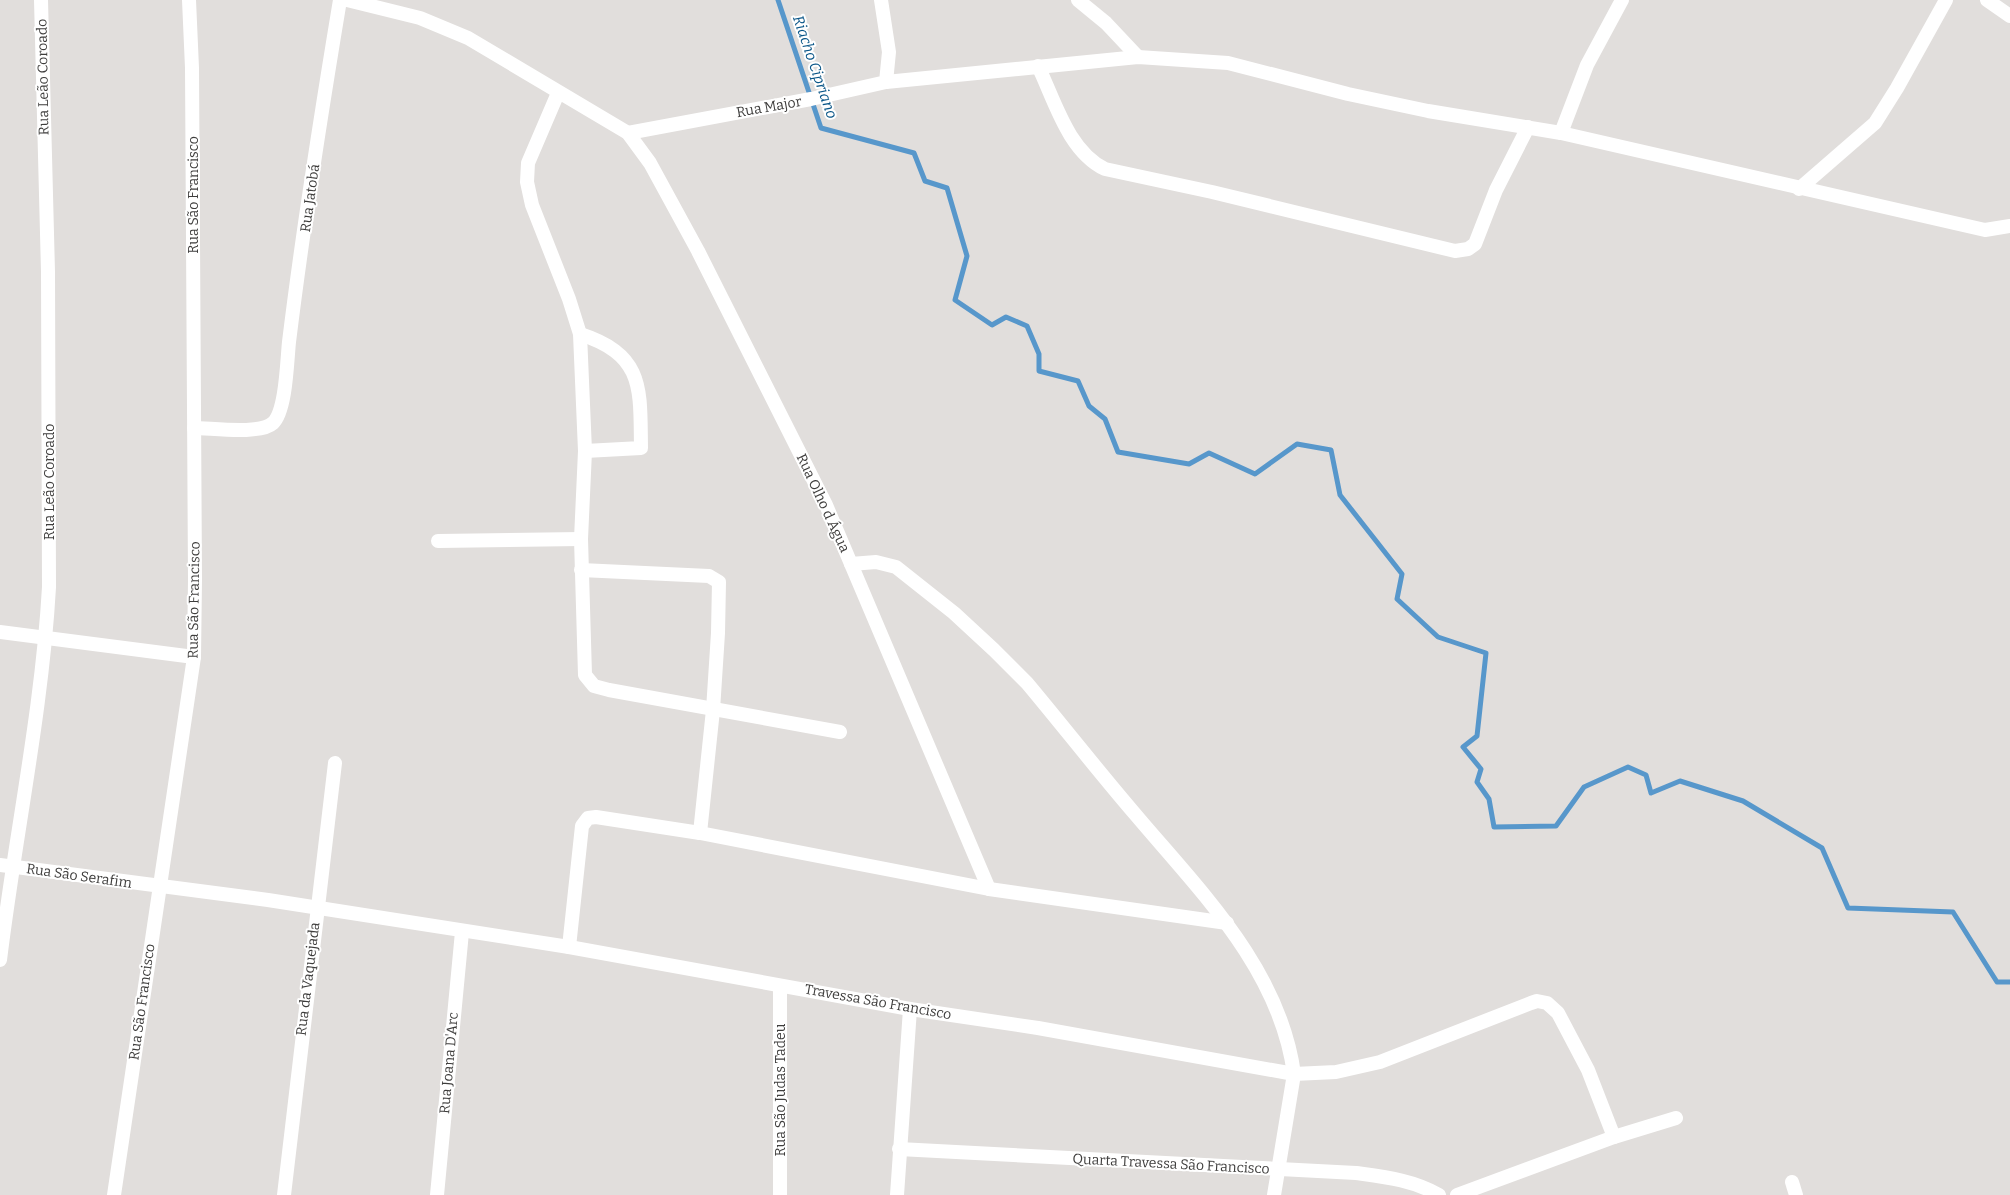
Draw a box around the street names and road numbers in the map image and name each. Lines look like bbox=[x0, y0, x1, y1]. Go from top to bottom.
street label: Rua Leão Coroado bbox=[33, 19, 53, 135]
street label: Rua Major bbox=[735, 93, 803, 121]
street label: Rua São Francisco bbox=[185, 136, 202, 254]
street label: Rua Jatobá bbox=[297, 162, 323, 233]
street label: Rua Leão Coroado bbox=[41, 424, 58, 540]
street label: Rua Olho d Água bbox=[793, 451, 854, 555]
street label: Rua São Francisco bbox=[184, 541, 204, 659]
street label: Rua São Serafim bbox=[25, 860, 134, 892]
street label: Rua da Vaquejada bbox=[293, 921, 323, 1037]
street label: Rua São Francisco bbox=[125, 943, 159, 1061]
street label: Travessa São Francisco bbox=[803, 981, 953, 1023]
street label: Rua Joana D'Arc bbox=[436, 1011, 462, 1115]
street label: Rua São Judas Tadeu bbox=[772, 1023, 789, 1156]
street label: Quarta Travessa São Francisco bbox=[1072, 1150, 1270, 1178]

